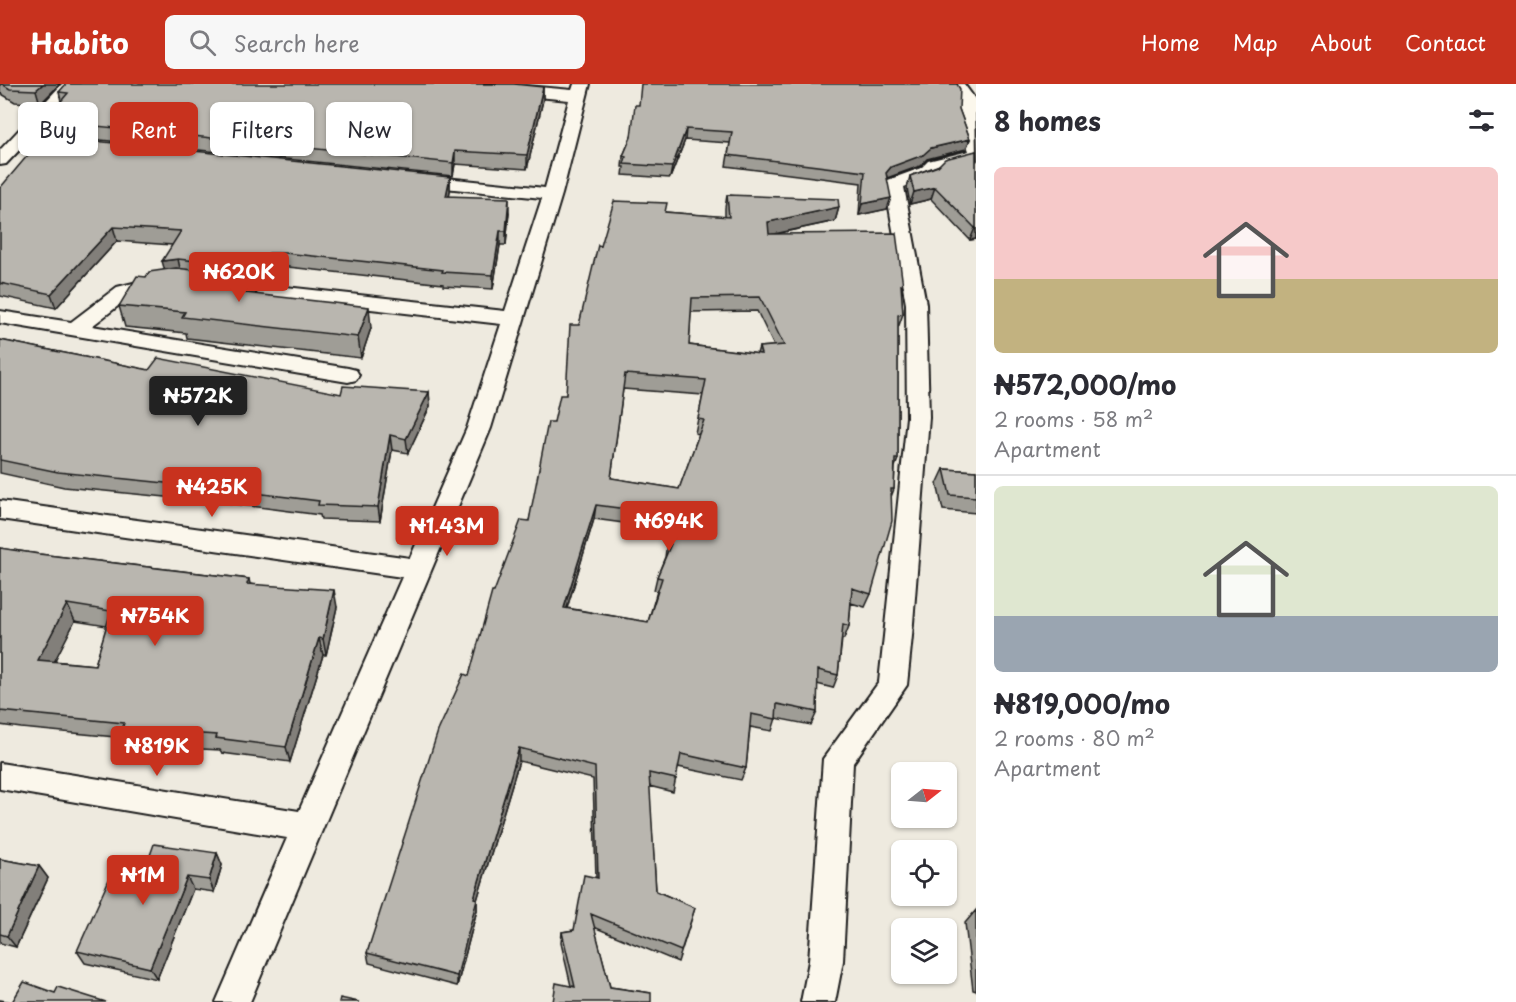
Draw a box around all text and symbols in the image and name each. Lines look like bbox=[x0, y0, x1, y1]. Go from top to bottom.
search box bbox=[165, 15, 585, 69]
text: Habito bbox=[30, 21, 129, 64]
icon: search bbox=[186, 26, 219, 59]
text: Search here bbox=[234, 26, 360, 59]
text: Home bbox=[1141, 26, 1200, 58]
text: Map bbox=[1233, 26, 1278, 58]
text: About bbox=[1311, 26, 1372, 58]
text: Contact bbox=[1405, 26, 1486, 58]
text: 8 homes bbox=[994, 101, 1101, 140]
chip: Buy bbox=[18, 102, 98, 156]
chip: Rent bbox=[110, 102, 198, 156]
chip: Filters bbox=[210, 102, 314, 156]
chip: New bbox=[326, 102, 412, 156]
icon: filters bbox=[1465, 104, 1498, 137]
icon: home bbox=[1192, 206, 1300, 314]
pin: ₦620K bbox=[197, 252, 281, 303]
text: ₦620K bbox=[203, 256, 275, 286]
text: ₦572,000/mo bbox=[994, 365, 1176, 404]
pin: ₦572K bbox=[156, 376, 240, 427]
text: ₦572K bbox=[163, 380, 233, 410]
text: 2 rooms · 58 m² bbox=[994, 404, 1153, 434]
text: Apartment bbox=[994, 434, 1101, 464]
pin: ₦425K bbox=[170, 467, 254, 518]
text: ₦425K bbox=[176, 471, 248, 501]
pin: ₦694K bbox=[627, 501, 711, 552]
text: ₦694K bbox=[634, 505, 704, 535]
pin: ₦1.43M bbox=[398, 506, 496, 557]
text: ₦1.43M bbox=[410, 510, 484, 540]
icon: home bbox=[1192, 525, 1300, 633]
pin: ₦754K bbox=[113, 596, 197, 647]
text: ₦754K bbox=[121, 600, 189, 630]
text: ₦819,000/mo bbox=[994, 684, 1170, 723]
text: 2 rooms · 80 m² bbox=[994, 723, 1155, 753]
pin: ₦819K bbox=[115, 726, 199, 777]
text: ₦819K bbox=[125, 730, 189, 760]
text: Apartment bbox=[994, 753, 1101, 783]
north arrow bbox=[891, 762, 957, 828]
map controls bbox=[891, 762, 957, 984]
button: locate bbox=[891, 840, 957, 906]
pin: ₦1M bbox=[114, 855, 172, 906]
text: ₦1M bbox=[121, 859, 165, 889]
button: layers bbox=[891, 918, 957, 984]

